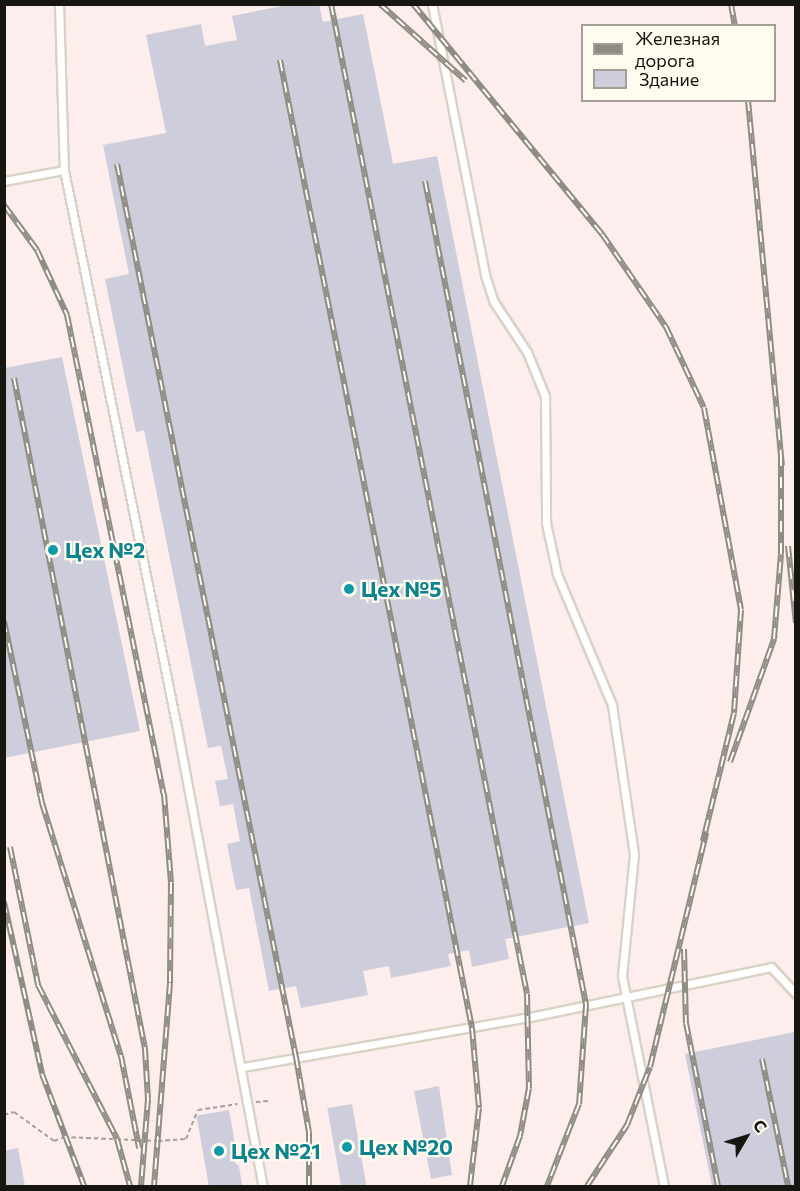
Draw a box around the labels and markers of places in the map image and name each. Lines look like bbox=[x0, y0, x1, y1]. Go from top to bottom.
place label: Цех №2 bbox=[65, 537, 145, 563]
marker: Цех №2 bbox=[46, 543, 60, 557]
place label: Цех №5 bbox=[361, 576, 441, 602]
marker: Цех №5 bbox=[342, 582, 356, 596]
place label: Цех №20 bbox=[359, 1134, 453, 1160]
place label: Цех №21 bbox=[231, 1138, 321, 1164]
marker: Цех №20 bbox=[340, 1140, 354, 1154]
marker: Цех №21 bbox=[212, 1144, 226, 1158]

